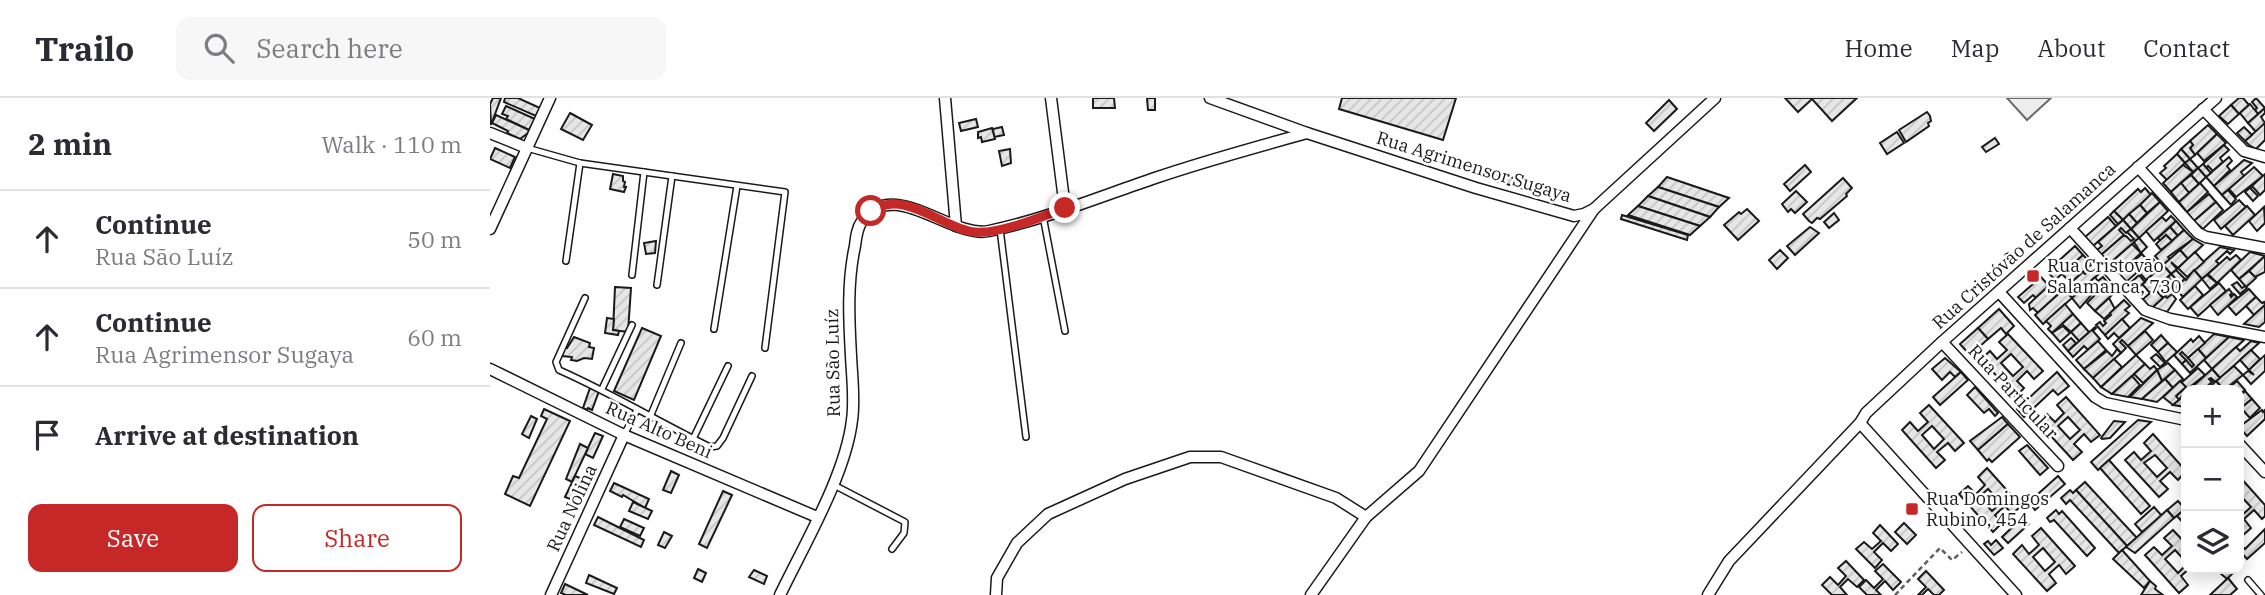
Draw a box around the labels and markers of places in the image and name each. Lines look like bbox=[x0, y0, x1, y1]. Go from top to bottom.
place label: Rua Cristovão Salamanca, 730 bbox=[2047, 254, 2182, 298]
marker: Rua Cristovão Salamanca, 730 bbox=[2025, 268, 2041, 284]
place label: Rua Domingos Rubino, 454 bbox=[1926, 487, 2049, 531]
marker: Rua Domingos Rubino, 454 bbox=[1904, 501, 1920, 517]

